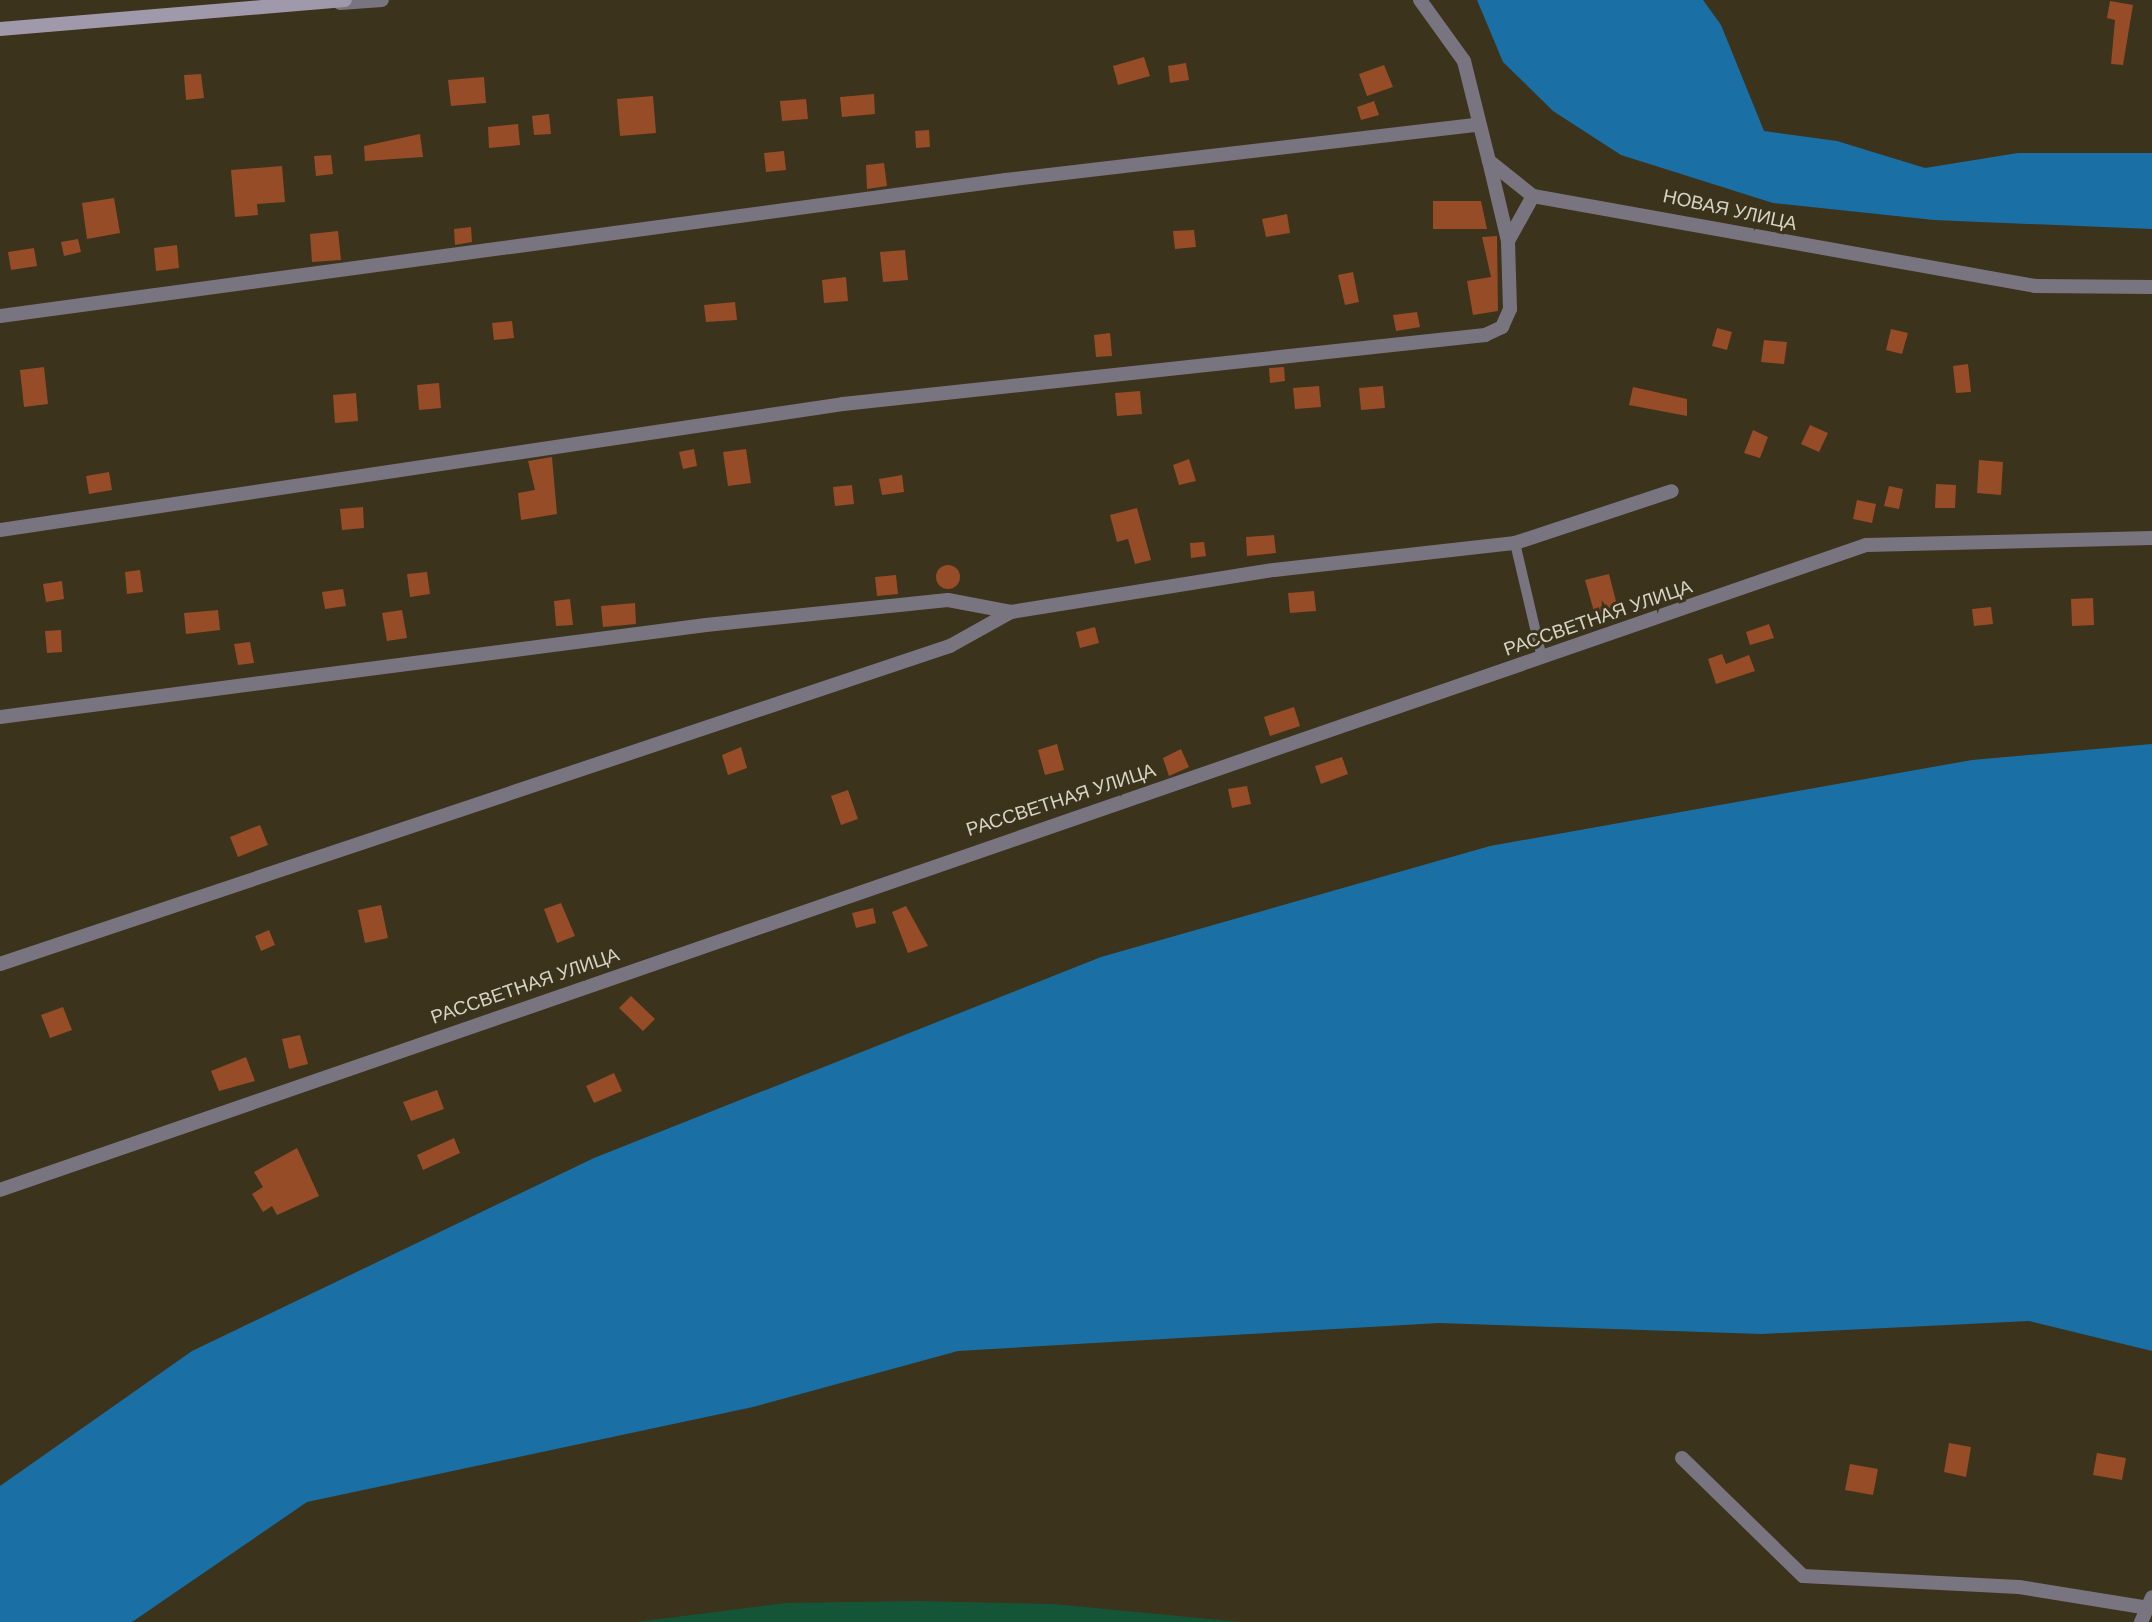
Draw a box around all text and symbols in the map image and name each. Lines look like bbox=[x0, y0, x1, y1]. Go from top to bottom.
street label: НОВАЯ УЛИЦА bbox=[1661, 185, 1799, 235]
street label: РАССВЕТНАЯ УЛИЦА bbox=[1501, 575, 1695, 661]
street label: РАССВЕТНАЯ УЛИЦА bbox=[963, 759, 1159, 841]
street label: РАССВЕТНАЯ УЛИЦА bbox=[428, 943, 622, 1029]

